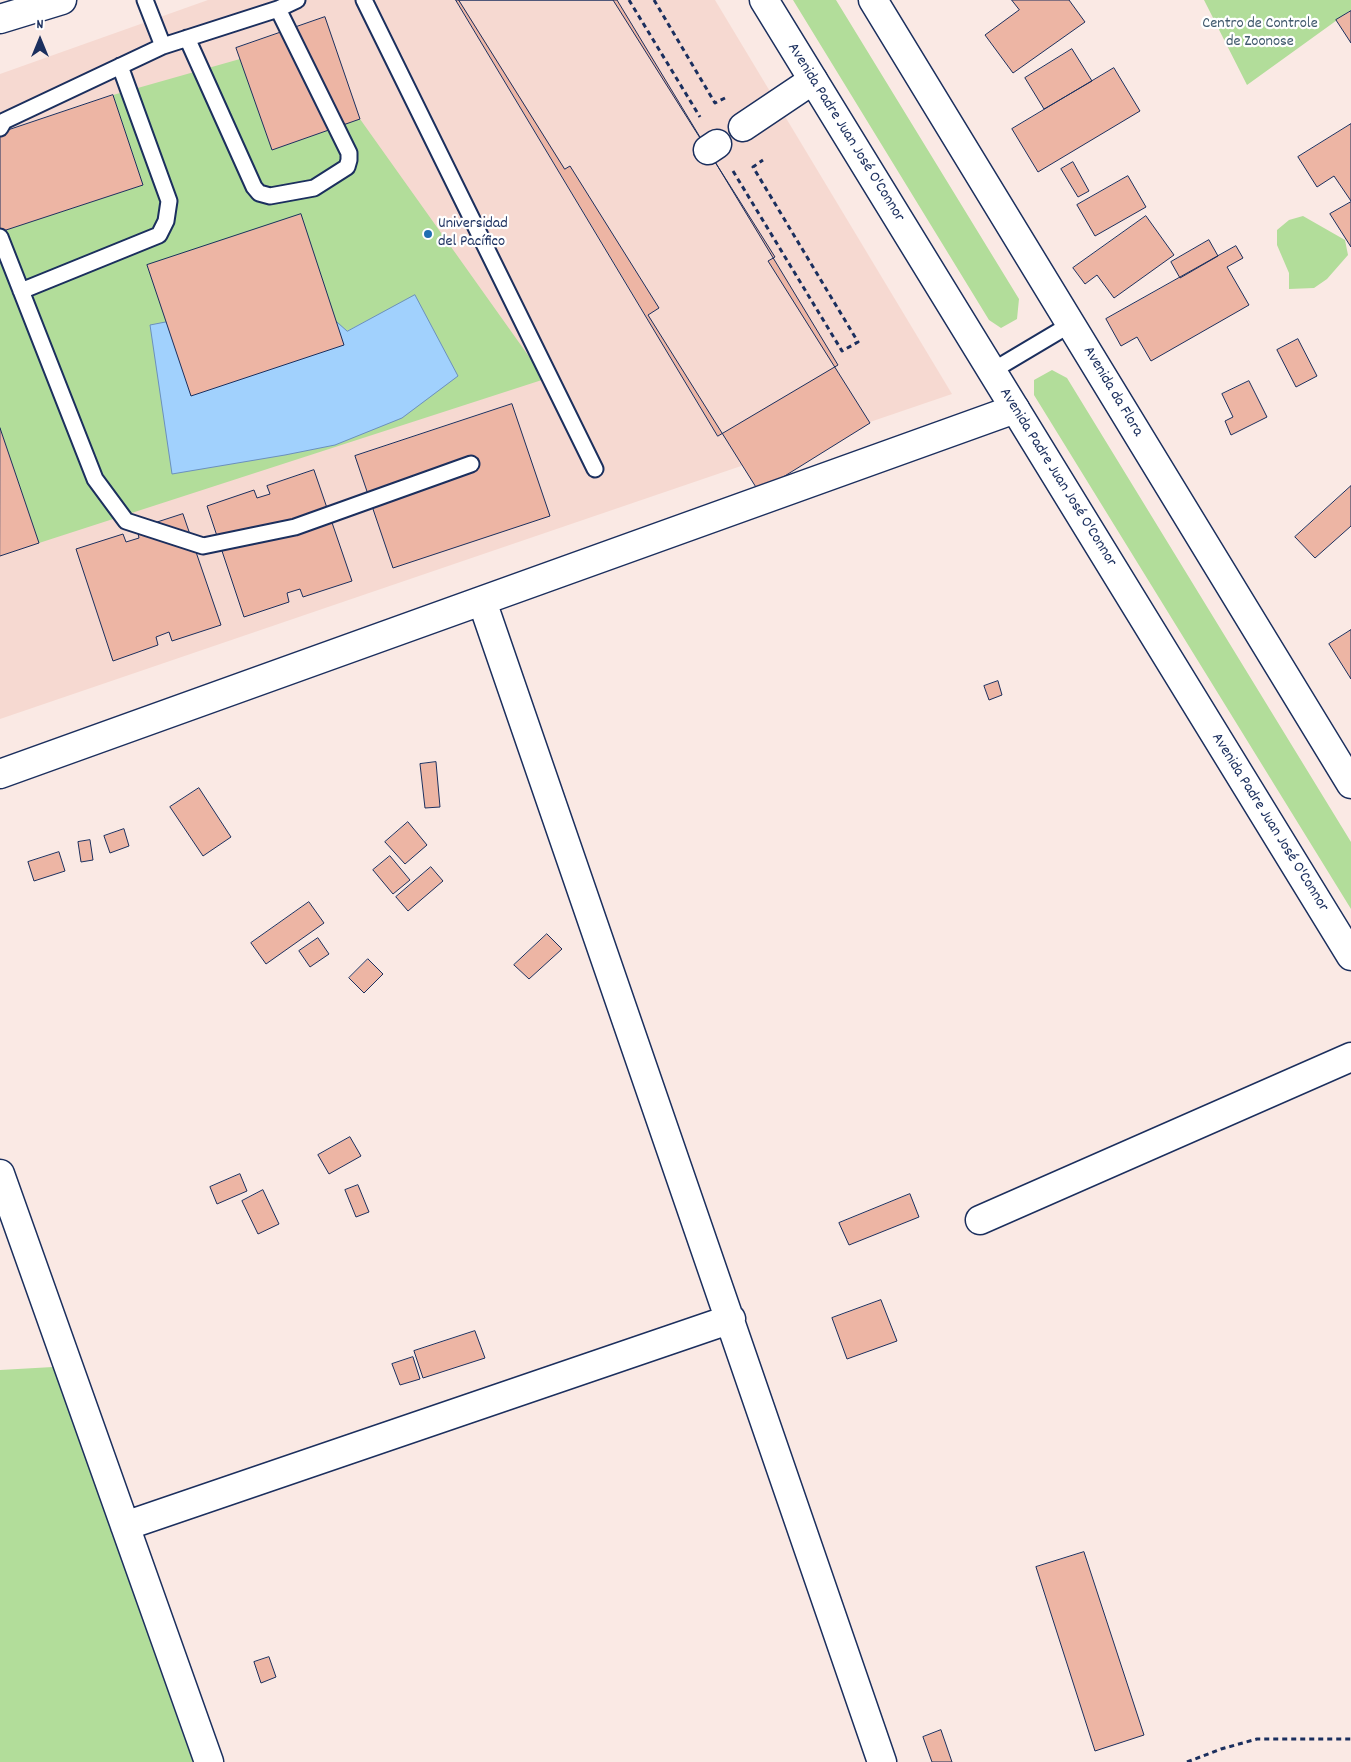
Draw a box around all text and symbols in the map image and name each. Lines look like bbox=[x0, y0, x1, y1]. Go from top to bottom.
north arrow bbox=[15, 15, 65, 65]
text: N bbox=[37, 15, 43, 35]
park label: Centro de Controle de Zoonose bbox=[1202, 15, 1318, 53]
street label: Avenida Padre Juan José O'Connor bbox=[782, 40, 908, 226]
place label: Universidad del Pacífico bbox=[438, 215, 508, 253]
marker: Universidad del Pacífico bbox=[422, 228, 434, 240]
street label: Avenida da Flora bbox=[1078, 344, 1146, 440]
street label: Avenida Padre Juan José O'Connor bbox=[994, 385, 1120, 571]
street label: Avenida Padre Juan José O'Connor bbox=[1206, 730, 1332, 916]

